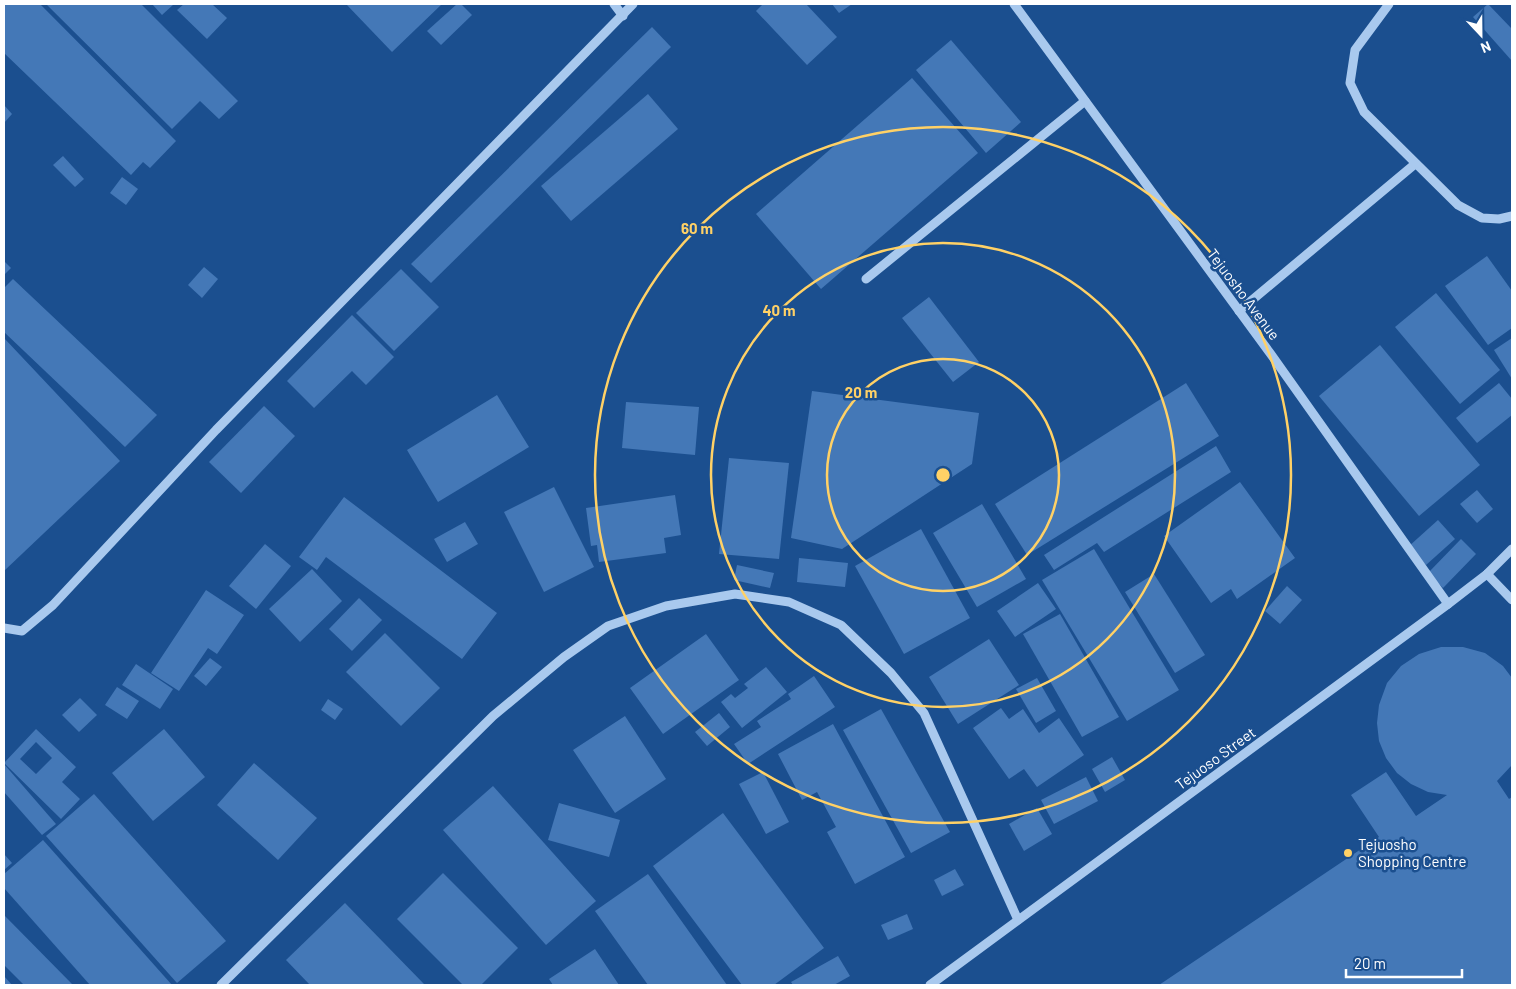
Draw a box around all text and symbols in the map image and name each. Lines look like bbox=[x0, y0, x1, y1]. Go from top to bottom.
north arrow bbox=[1456, 10, 1506, 60]
text: N bbox=[1479, 38, 1494, 57]
text: 60 m bbox=[681, 219, 713, 237]
street label: Tejuosho Avenue bbox=[1204, 245, 1284, 343]
text: 40 m bbox=[762, 301, 796, 319]
text: 20 m bbox=[845, 383, 877, 401]
centre of rings bbox=[934, 466, 952, 484]
street label: Tejuoso Street bbox=[1171, 723, 1259, 793]
place label: Tejuosho Shopping Centre bbox=[1358, 835, 1466, 870]
marker: Tejuosho Shopping Centre bbox=[1342, 847, 1354, 859]
scale bar bbox=[1346, 946, 1462, 978]
text: 20 m bbox=[1354, 954, 1386, 972]

